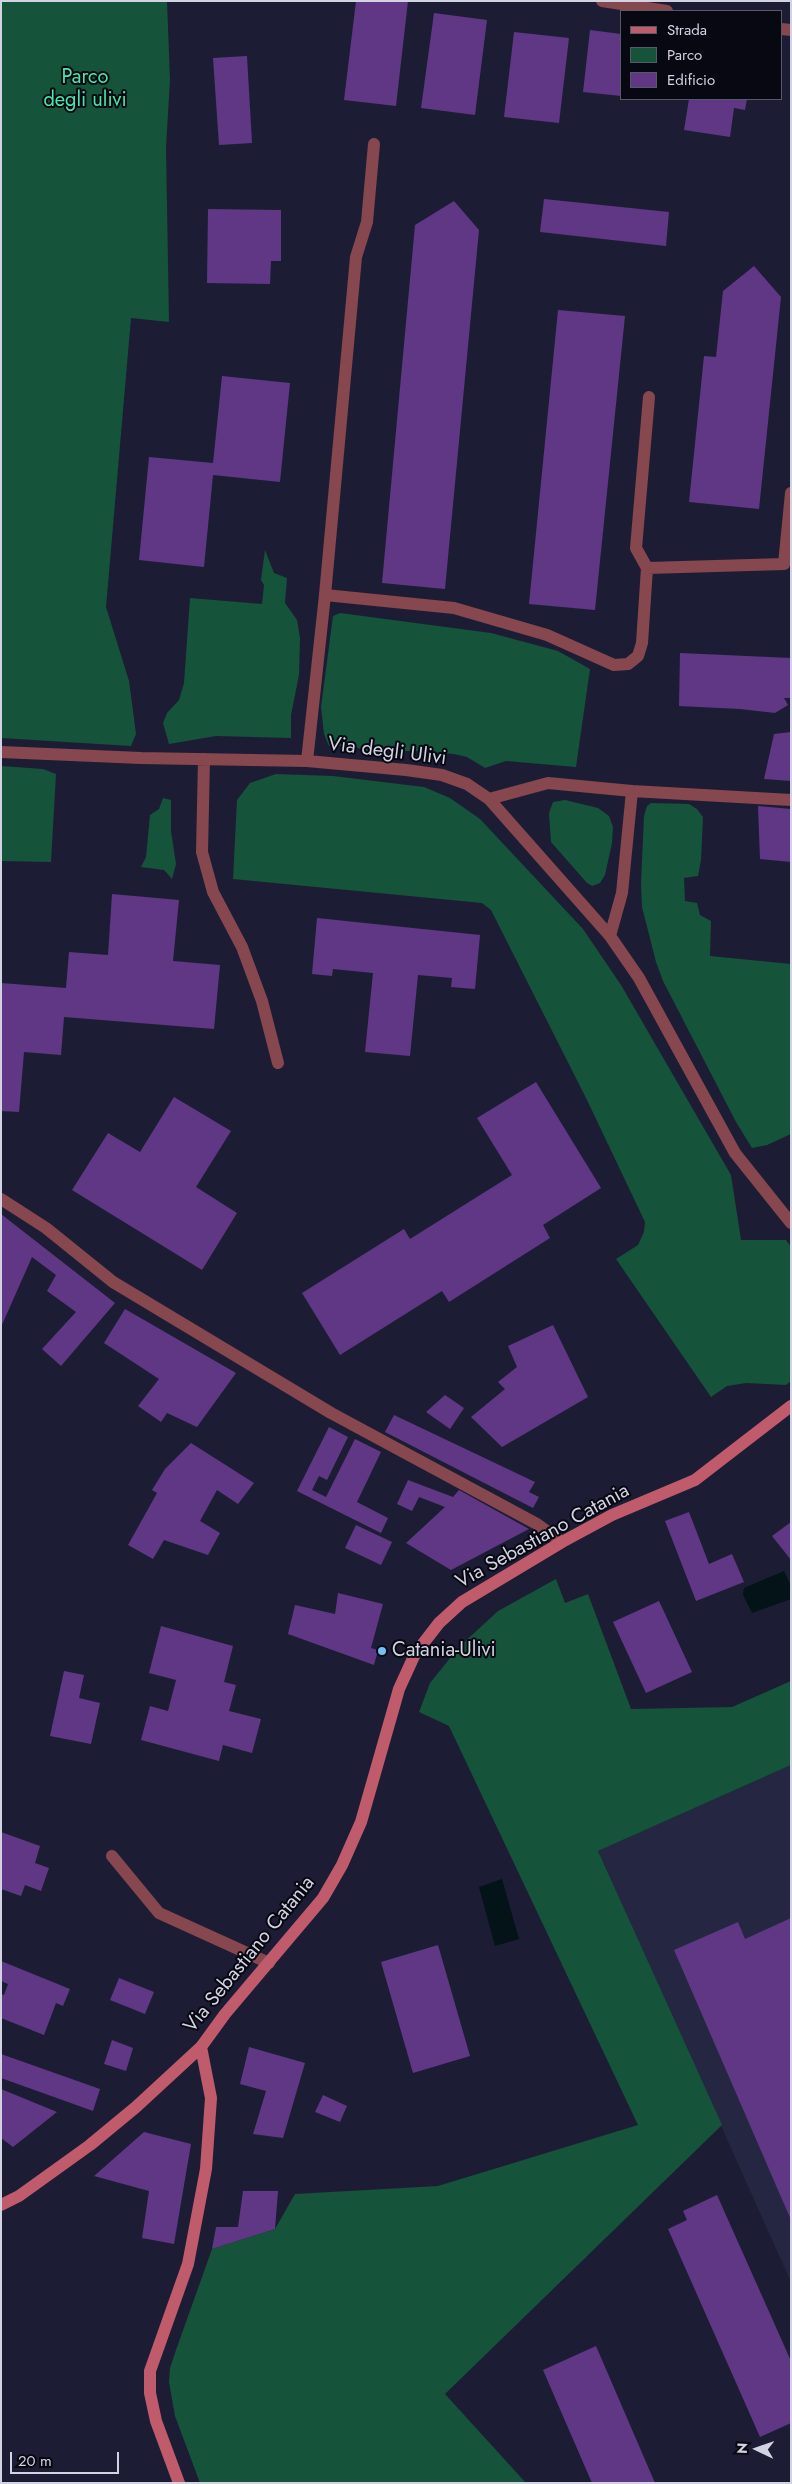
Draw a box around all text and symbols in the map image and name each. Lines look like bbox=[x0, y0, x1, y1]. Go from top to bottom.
legend bbox=[620, 10, 782, 100]
text: Strada bbox=[667, 19, 707, 41]
text: Parco bbox=[667, 44, 702, 66]
park label: Parco degli ulivi bbox=[43, 66, 127, 113]
text: Edificio bbox=[667, 69, 715, 91]
street label: Via degli Ulivi bbox=[326, 733, 448, 771]
street label: Via Sebastiano Catania bbox=[452, 1479, 634, 1595]
place label: Catania-Ulivi bbox=[392, 1639, 496, 1663]
marker: Catania-Ulivi bbox=[376, 1645, 388, 1657]
street label: Via Sebastiano Catania bbox=[179, 1872, 321, 2038]
north arrow bbox=[732, 2424, 782, 2474]
scale bar bbox=[12, 2442, 121, 2474]
text: N bbox=[732, 2442, 752, 2454]
text: 20 m bbox=[18, 2450, 52, 2472]

